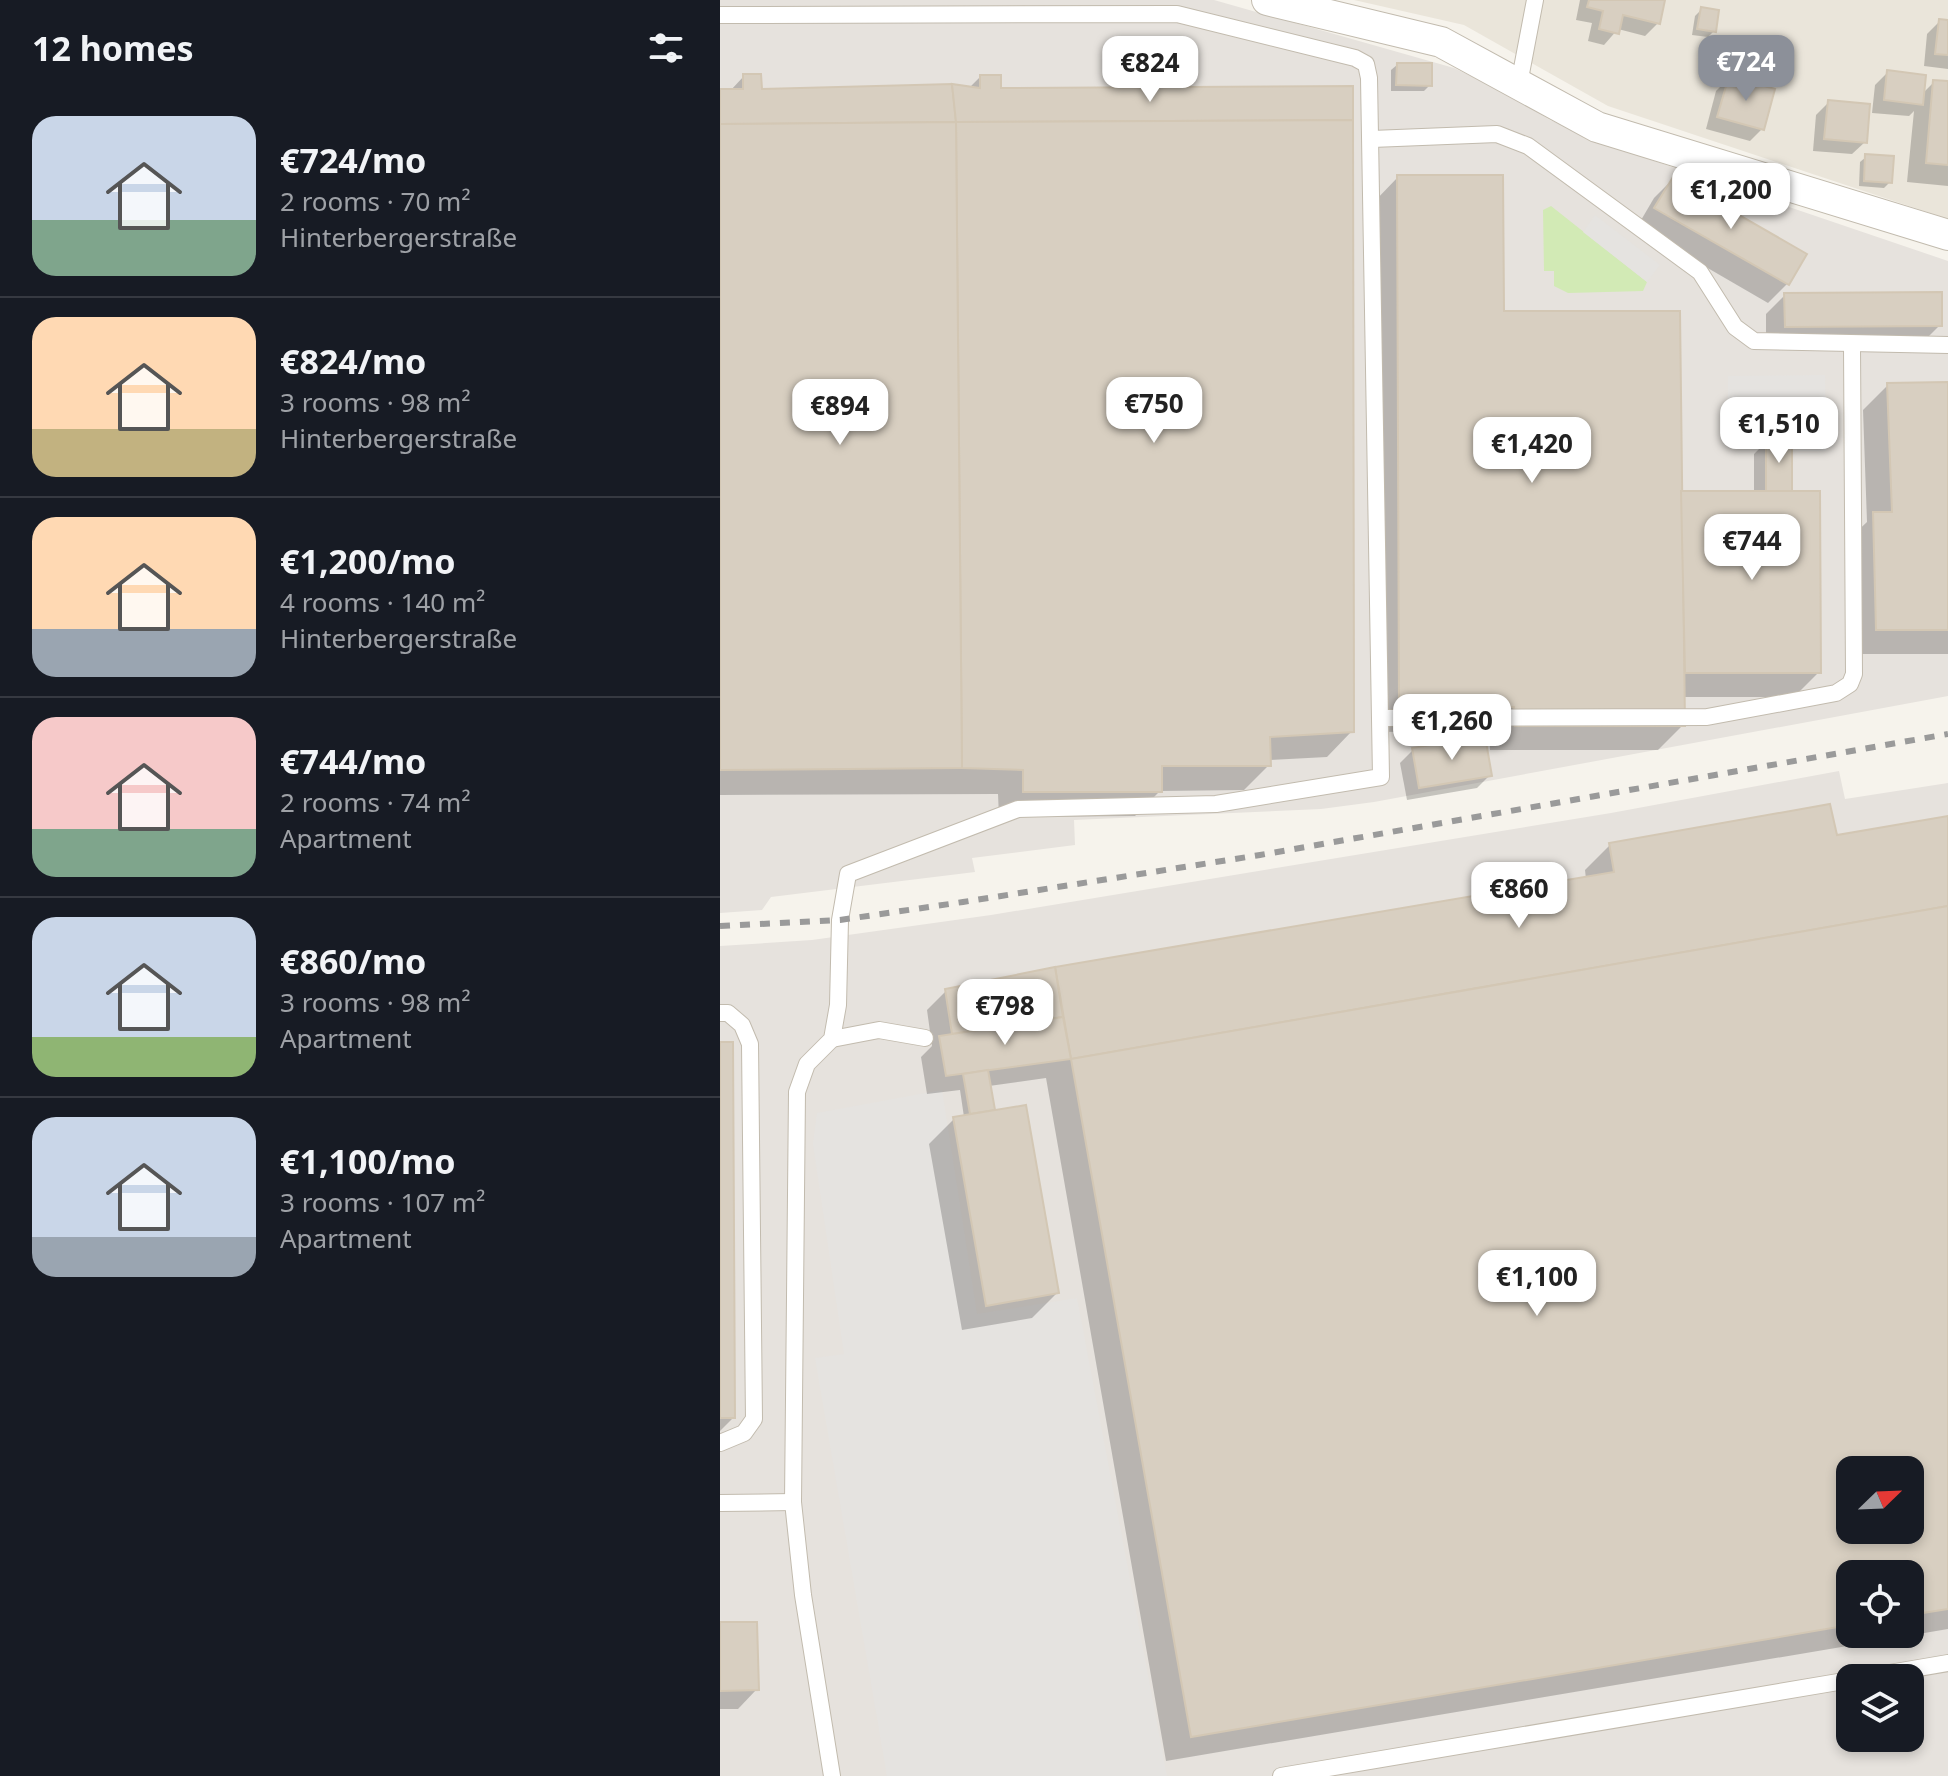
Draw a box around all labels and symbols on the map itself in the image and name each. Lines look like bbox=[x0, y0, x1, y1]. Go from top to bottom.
pin: €724 bbox=[1699, 35, 1793, 103]
pin: €824 bbox=[1103, 36, 1197, 104]
pin: €1,200 bbox=[1666, 163, 1796, 231]
pin: €750 bbox=[1107, 377, 1201, 445]
pin: €894 bbox=[793, 379, 887, 447]
pin: €1,510 bbox=[1714, 397, 1844, 465]
pin: €1,420 bbox=[1467, 417, 1597, 485]
pin: €744 bbox=[1705, 514, 1799, 582]
pin: €1,260 bbox=[1387, 694, 1517, 762]
pin: €860 bbox=[1472, 862, 1566, 930]
pin: €798 bbox=[958, 979, 1052, 1047]
pin: €1,100 bbox=[1472, 1250, 1602, 1318]
north arrow bbox=[1836, 1456, 1924, 1544]

